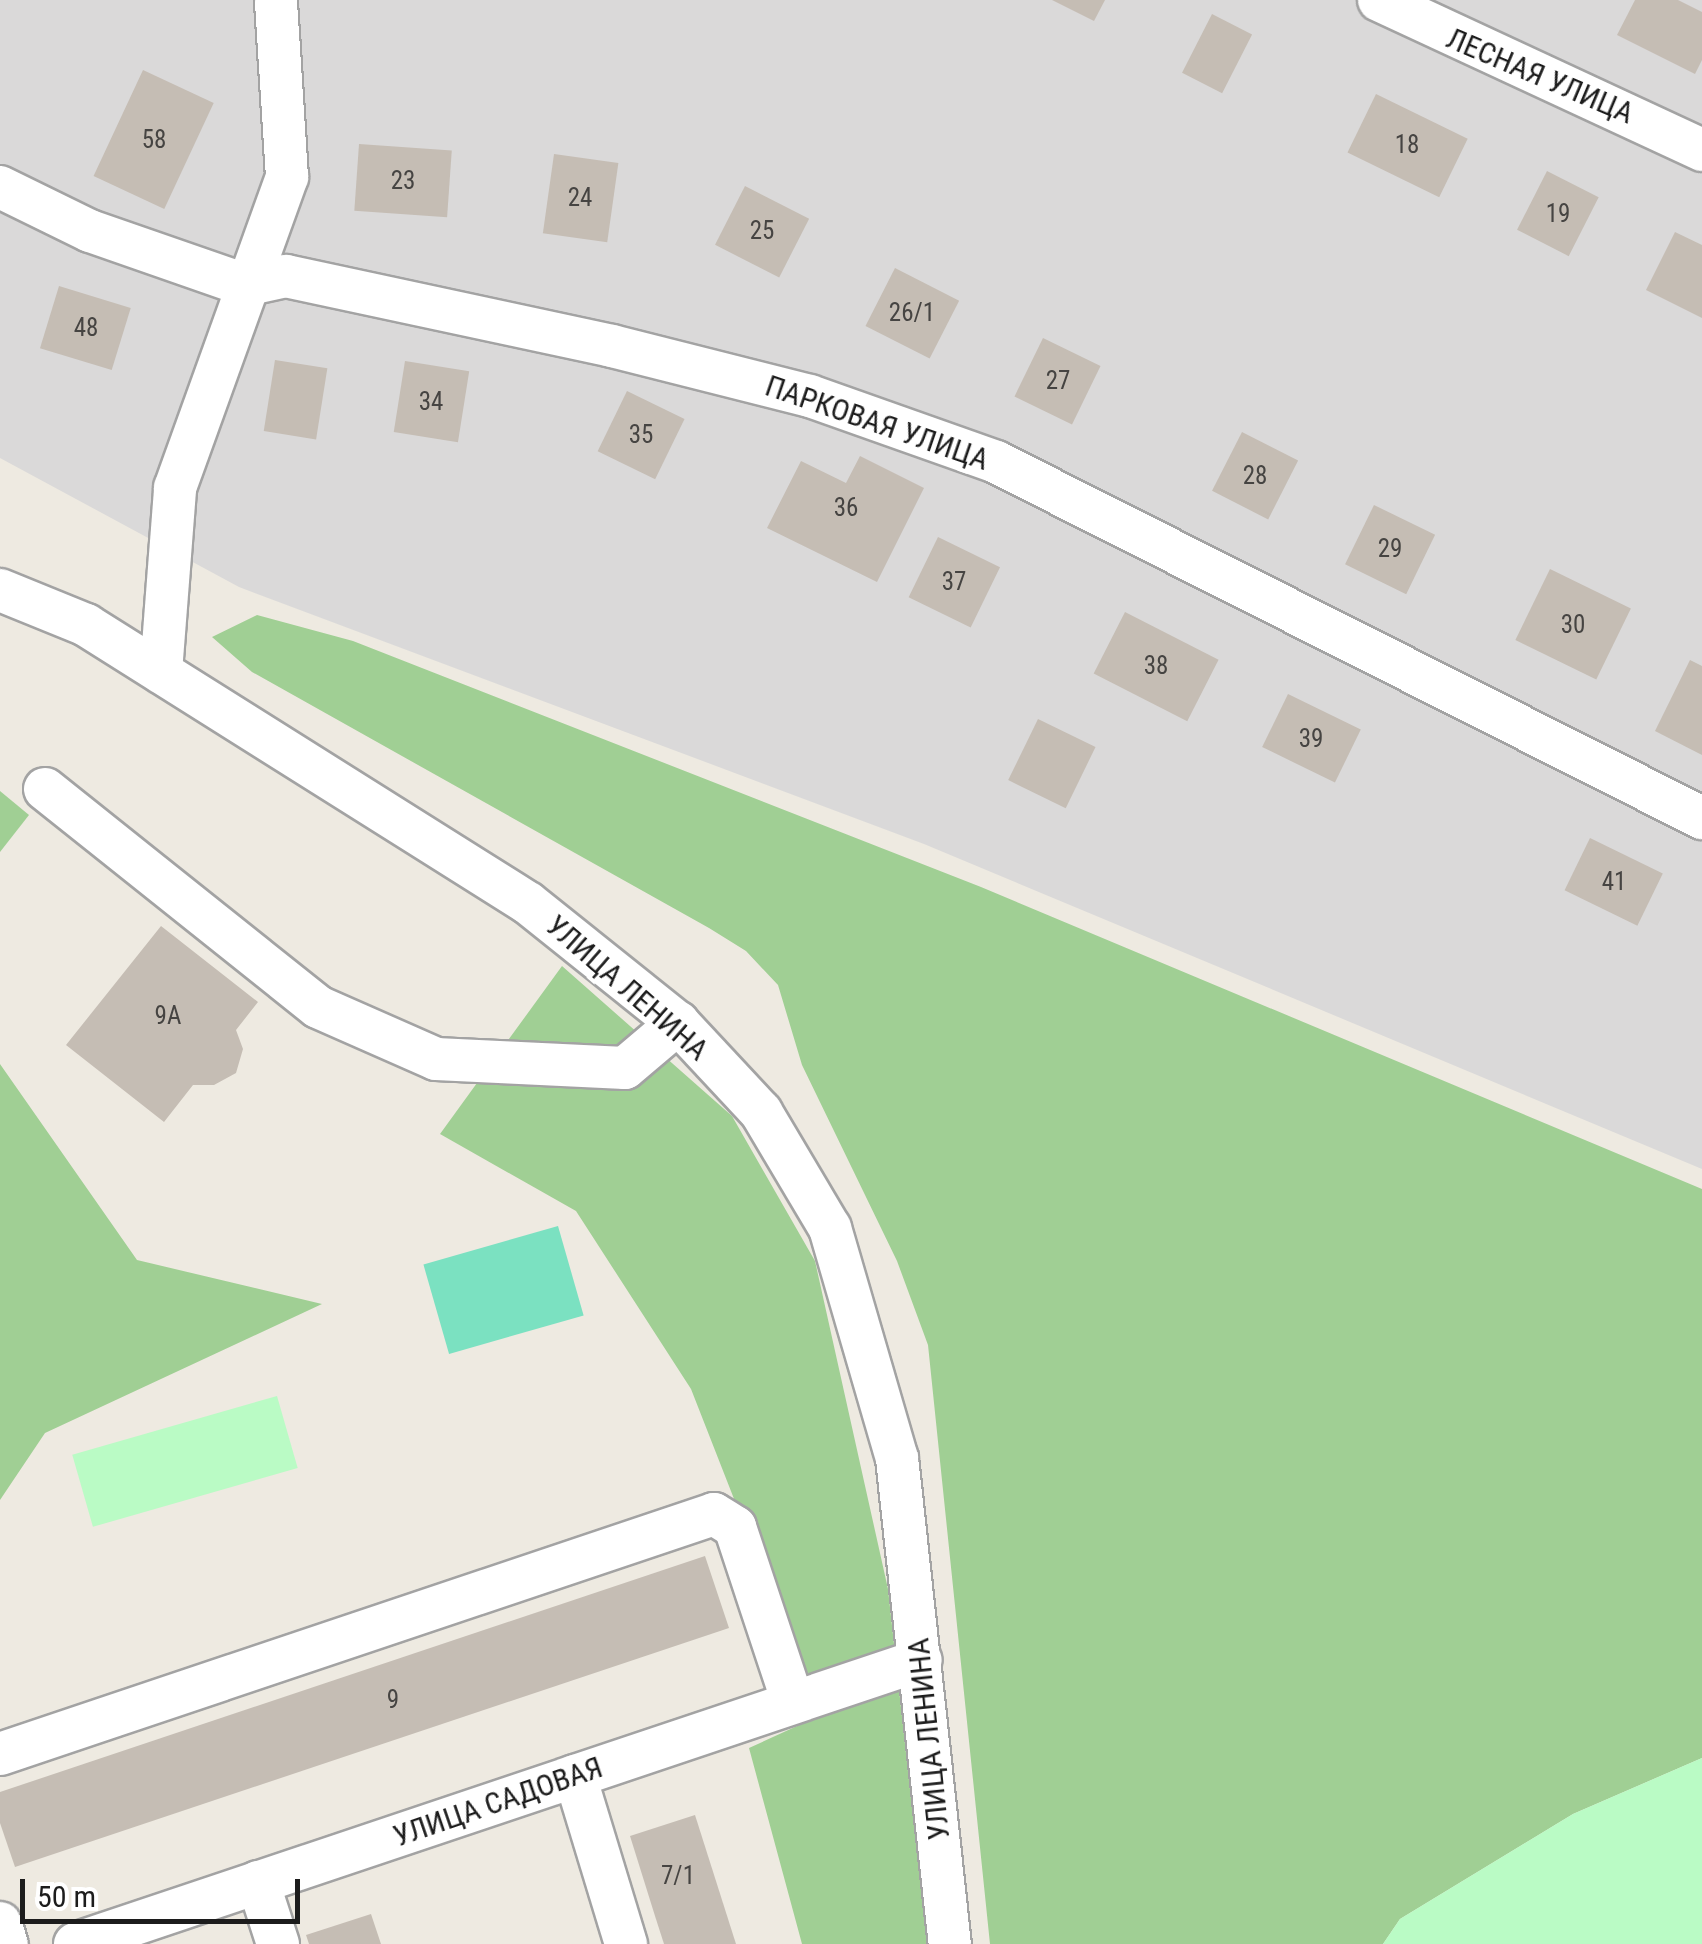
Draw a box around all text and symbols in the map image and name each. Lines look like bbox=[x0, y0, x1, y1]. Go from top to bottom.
street label: ЛЕСНАЯ УЛИЦА bbox=[1441, 20, 1639, 132]
house number: 58 bbox=[142, 125, 166, 155]
house number: 18 bbox=[1395, 130, 1419, 160]
house number: 23 bbox=[391, 166, 415, 196]
house number: 24 bbox=[568, 183, 592, 213]
house number: 19 bbox=[1546, 199, 1570, 229]
house number: 25 bbox=[750, 216, 774, 246]
house number: 26/1 bbox=[889, 298, 935, 328]
house number: 48 bbox=[74, 313, 98, 343]
house number: 27 bbox=[1046, 366, 1070, 396]
street label: ПАРКОВАЯ УЛИЦА bbox=[761, 368, 993, 478]
house number: 34 bbox=[419, 387, 443, 417]
house number: 35 bbox=[629, 420, 653, 450]
house number: 28 bbox=[1243, 461, 1267, 491]
house number: 36 bbox=[834, 493, 858, 523]
house number: 29 bbox=[1378, 534, 1402, 564]
house number: 37 bbox=[942, 567, 966, 597]
house number: 30 bbox=[1561, 610, 1585, 640]
house number: 38 bbox=[1144, 651, 1168, 681]
house number: 39 bbox=[1299, 724, 1323, 754]
house number: 41 bbox=[1602, 867, 1626, 897]
street label: УЛИЦА ЛЕНИНА bbox=[539, 908, 715, 1068]
house number: 9А bbox=[155, 1001, 181, 1031]
street label: УЛИЦА ЛЕНИНА bbox=[900, 1636, 958, 1842]
house number: 9 bbox=[387, 1685, 399, 1715]
street label: УЛИЦА САДОВАЯ bbox=[389, 1749, 607, 1855]
scale bar bbox=[25, 1859, 305, 1921]
house number: 7/1 bbox=[661, 1861, 695, 1891]
text: 50 m bbox=[37, 1879, 96, 1914]

